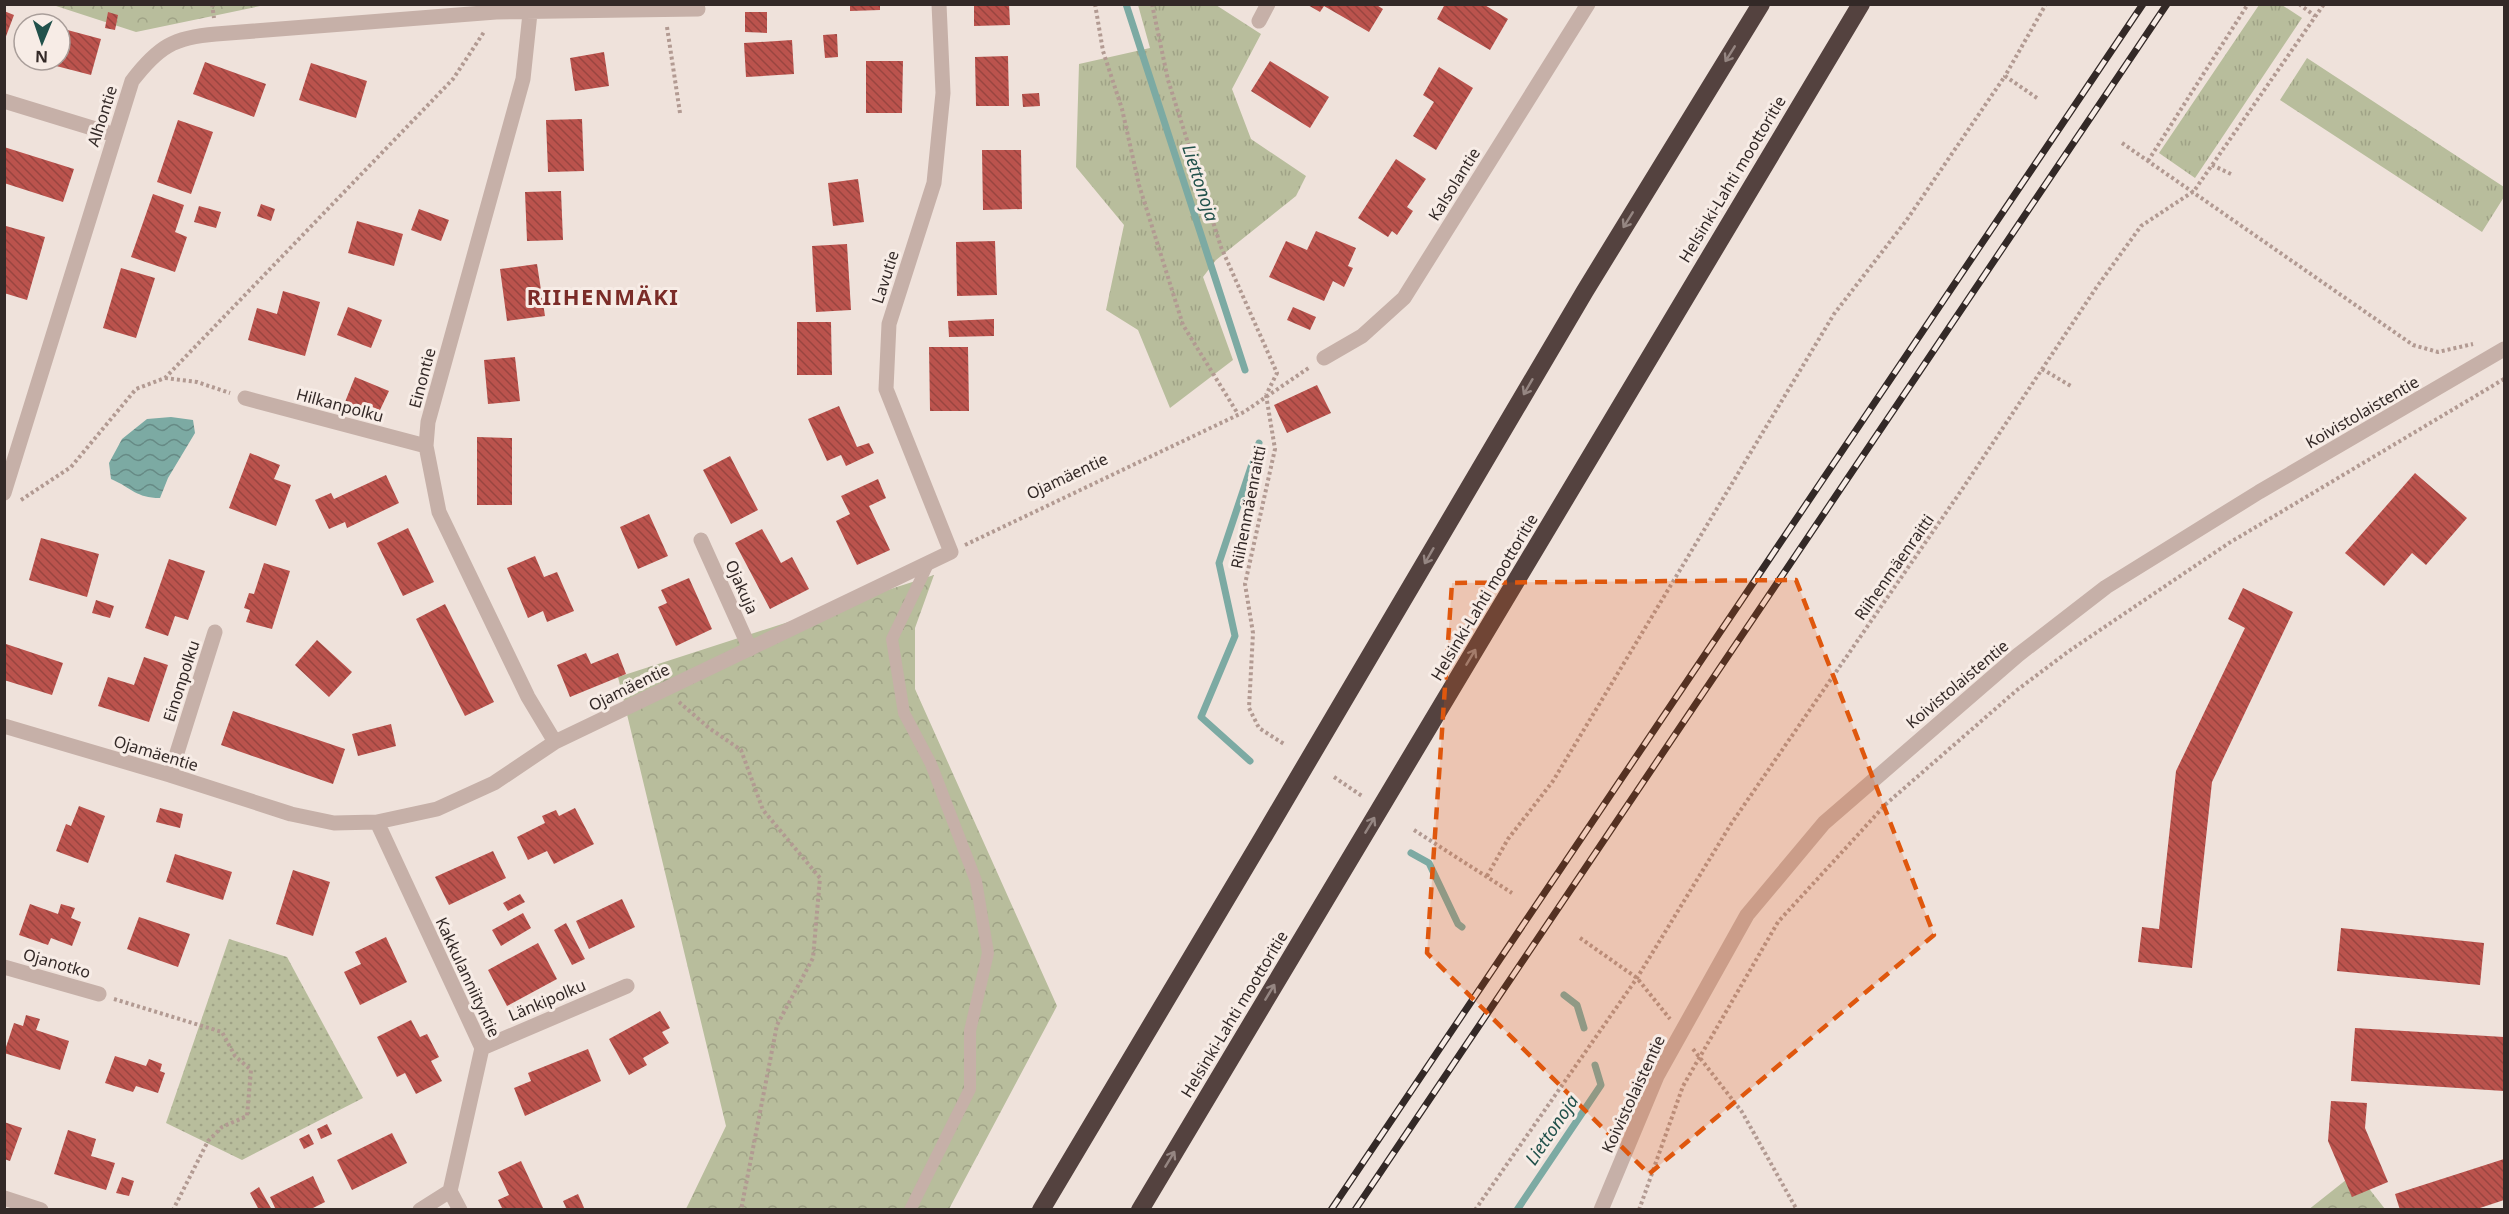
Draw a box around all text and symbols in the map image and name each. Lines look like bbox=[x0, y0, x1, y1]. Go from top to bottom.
north arrow bbox=[12, 12, 72, 72]
one-way arrow bbox=[1724, 45, 1736, 62]
text: N bbox=[35, 46, 48, 68]
street label: Alhontie bbox=[82, 83, 122, 149]
street label: Helsinki-Lahti moottoritie bbox=[1673, 91, 1791, 267]
water label: Liettonoja bbox=[1177, 141, 1225, 224]
street label: Kalsolantie bbox=[1423, 143, 1485, 225]
one-way arrow bbox=[1621, 211, 1633, 228]
street label: Lavutie bbox=[866, 248, 904, 306]
district label: RIIHENMÄKI bbox=[527, 281, 679, 311]
street label: Einontie bbox=[403, 345, 441, 411]
street label: Koivistolaistentie bbox=[2301, 371, 2423, 453]
one-way arrow bbox=[1521, 379, 1533, 396]
street label: Hilkanpolku bbox=[294, 383, 386, 427]
street label: Riihenmäenraitti bbox=[1225, 444, 1271, 570]
street label: Ojamäentie bbox=[1023, 448, 1111, 504]
street label: Helsinki-Lahti moottoritie bbox=[1425, 509, 1543, 685]
street label: Riihenmäenraitti bbox=[1849, 510, 1939, 624]
one-way arrow bbox=[1423, 547, 1435, 564]
street label: Ojakuja bbox=[720, 556, 764, 618]
street label: Koivistolaistentie bbox=[1901, 635, 2013, 733]
street label: Einonpolku bbox=[157, 637, 205, 725]
one-way arrow bbox=[1465, 649, 1477, 666]
street label: Ojamäentie bbox=[585, 658, 673, 716]
street label: Ojamäentie bbox=[111, 730, 201, 776]
one-way arrow bbox=[1365, 817, 1377, 834]
street label: Kakkulanniityntie bbox=[431, 914, 505, 1040]
street label: Helsinki-Lahti moottoritie bbox=[1175, 926, 1293, 1102]
street label: Ojanotko bbox=[21, 943, 93, 983]
street label: Länkipolku bbox=[505, 974, 589, 1026]
one-way arrow bbox=[1265, 984, 1277, 1001]
street label: Koivistolaistentie bbox=[1596, 1032, 1670, 1156]
water label: Liettonoja bbox=[1519, 1090, 1583, 1169]
one-way arrow bbox=[1164, 1151, 1176, 1168]

